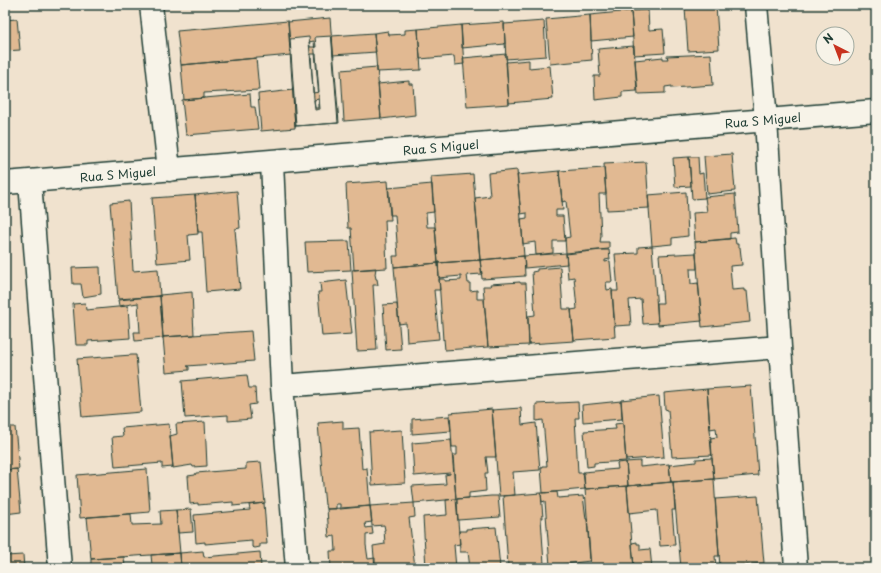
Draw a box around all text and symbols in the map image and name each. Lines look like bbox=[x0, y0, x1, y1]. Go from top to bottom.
north arrow bbox=[815, 26, 855, 66]
text: N bbox=[819, 29, 837, 47]
street label: Rua S Miguel bbox=[724, 108, 802, 132]
street label: Rua S Miguel bbox=[402, 135, 480, 159]
street label: Rua S Miguel bbox=[79, 162, 157, 186]

